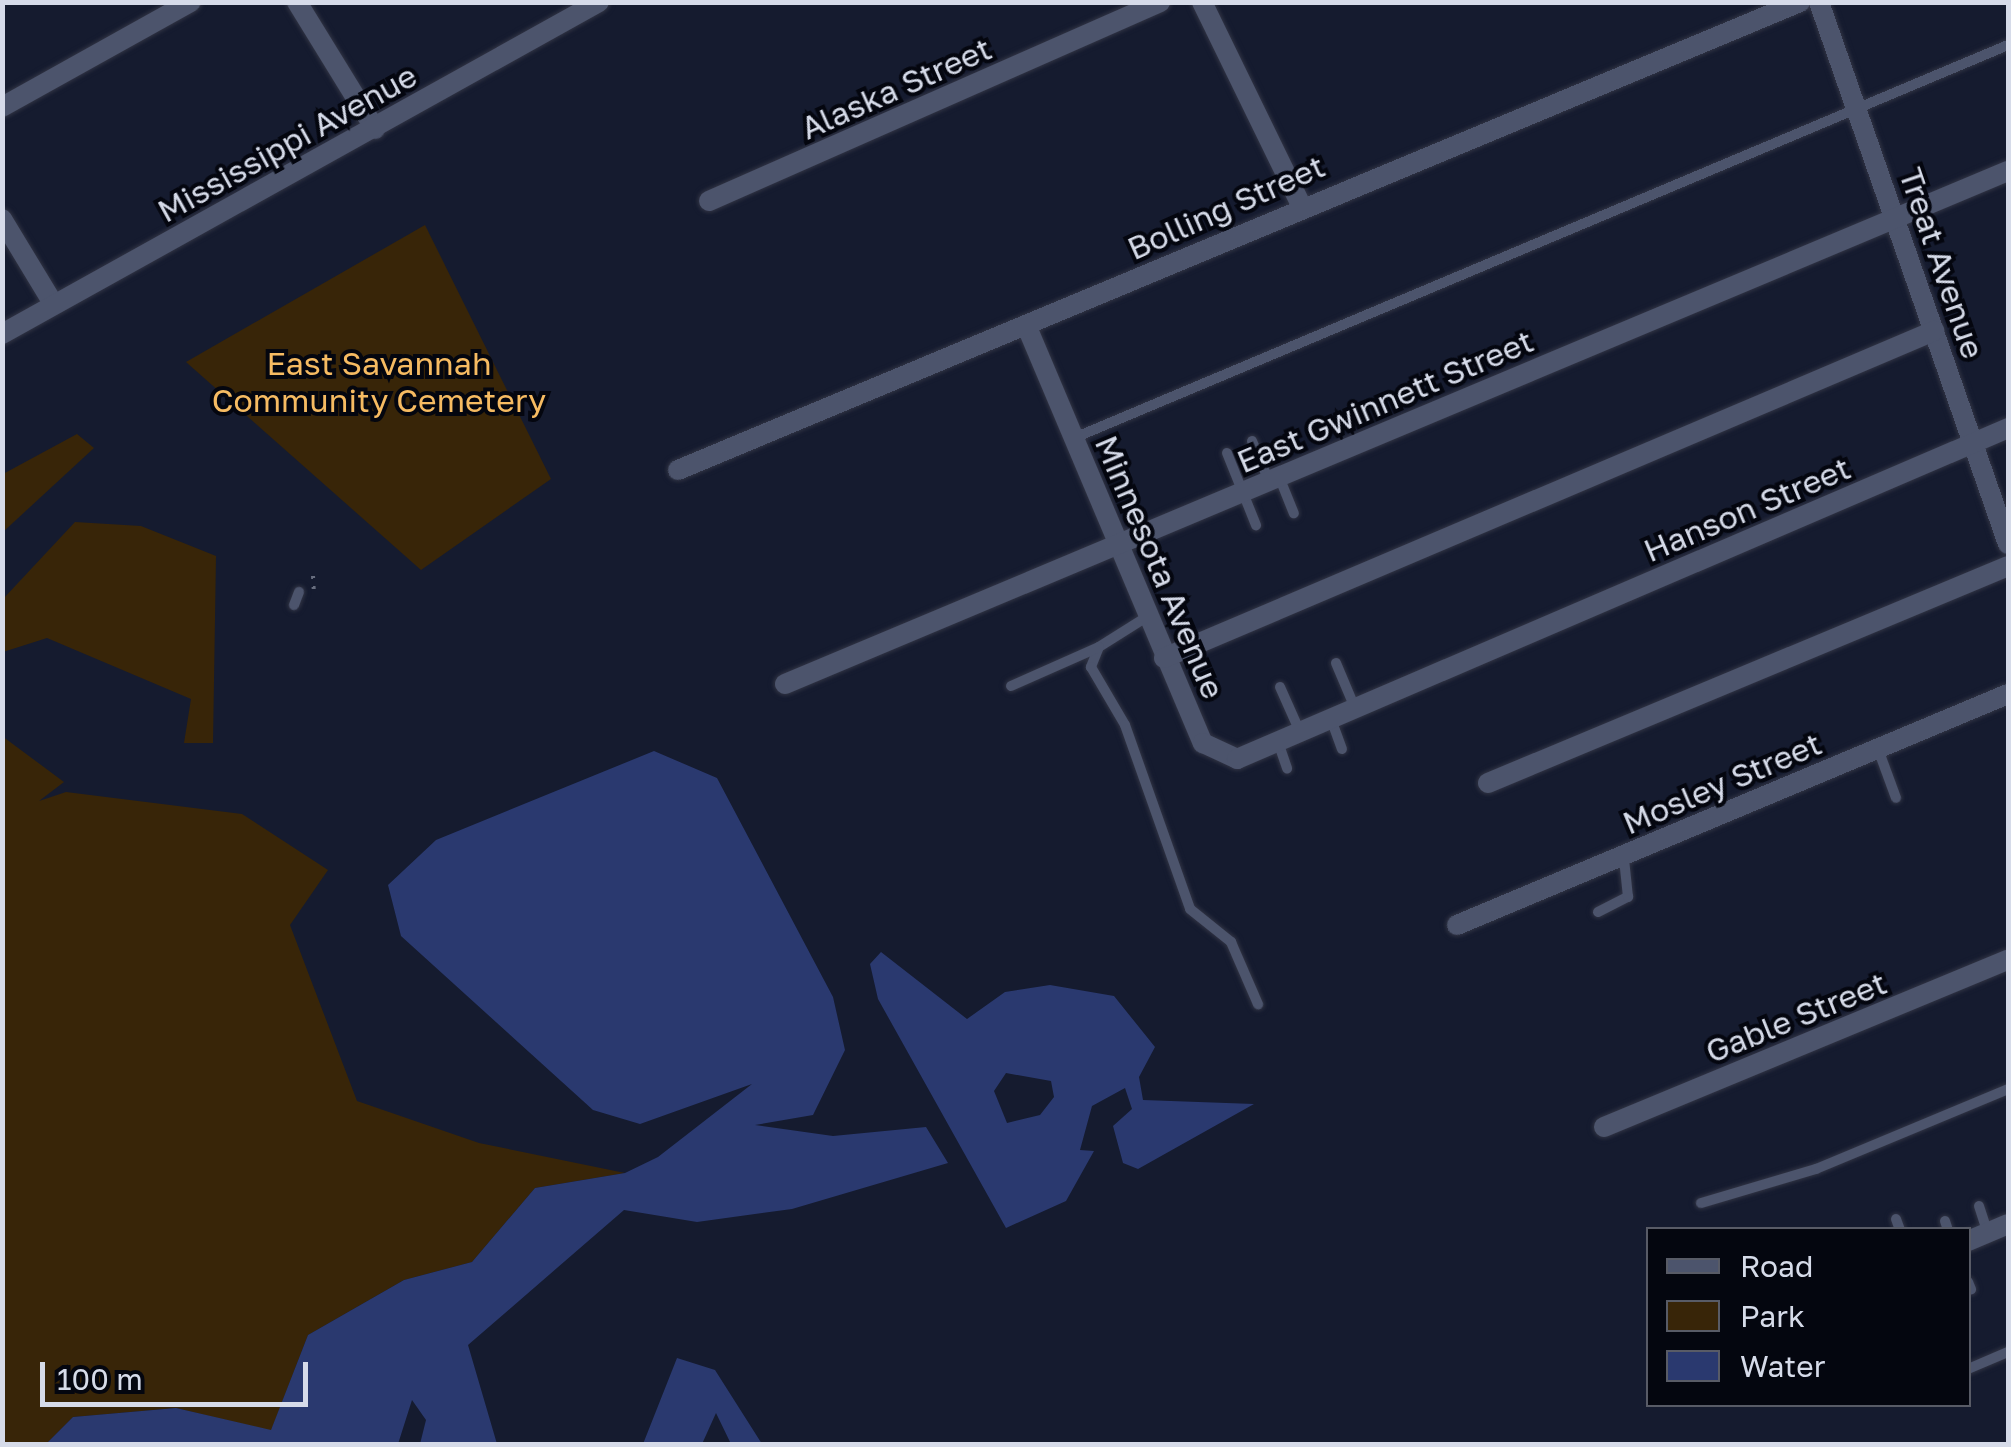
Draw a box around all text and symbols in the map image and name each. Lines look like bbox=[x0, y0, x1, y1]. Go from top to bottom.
street label: Alaska Street bbox=[795, 29, 997, 147]
street label: Mississippi Avenue bbox=[151, 56, 423, 230]
street label: Bolling Street bbox=[1121, 146, 1331, 268]
street label: Treat Avenue bbox=[1891, 163, 1993, 363]
street label: East Gwinnett Street bbox=[1231, 321, 1539, 481]
park label: East Savannah Community Cemetery bbox=[212, 345, 546, 420]
street label: Minnesota Avenue bbox=[1087, 430, 1233, 704]
street label: Hanson Street bbox=[1638, 448, 1856, 570]
street label: Mosley Street bbox=[1617, 724, 1827, 842]
street label: Gable Street bbox=[1700, 963, 1892, 1071]
legend bbox=[1646, 1227, 1971, 1407]
text: Road bbox=[1740, 1248, 1814, 1284]
text: Park bbox=[1740, 1298, 1805, 1334]
scale bar bbox=[45, 1342, 312, 1404]
text: Water bbox=[1740, 1348, 1825, 1384]
text: 100 m bbox=[57, 1361, 143, 1397]

